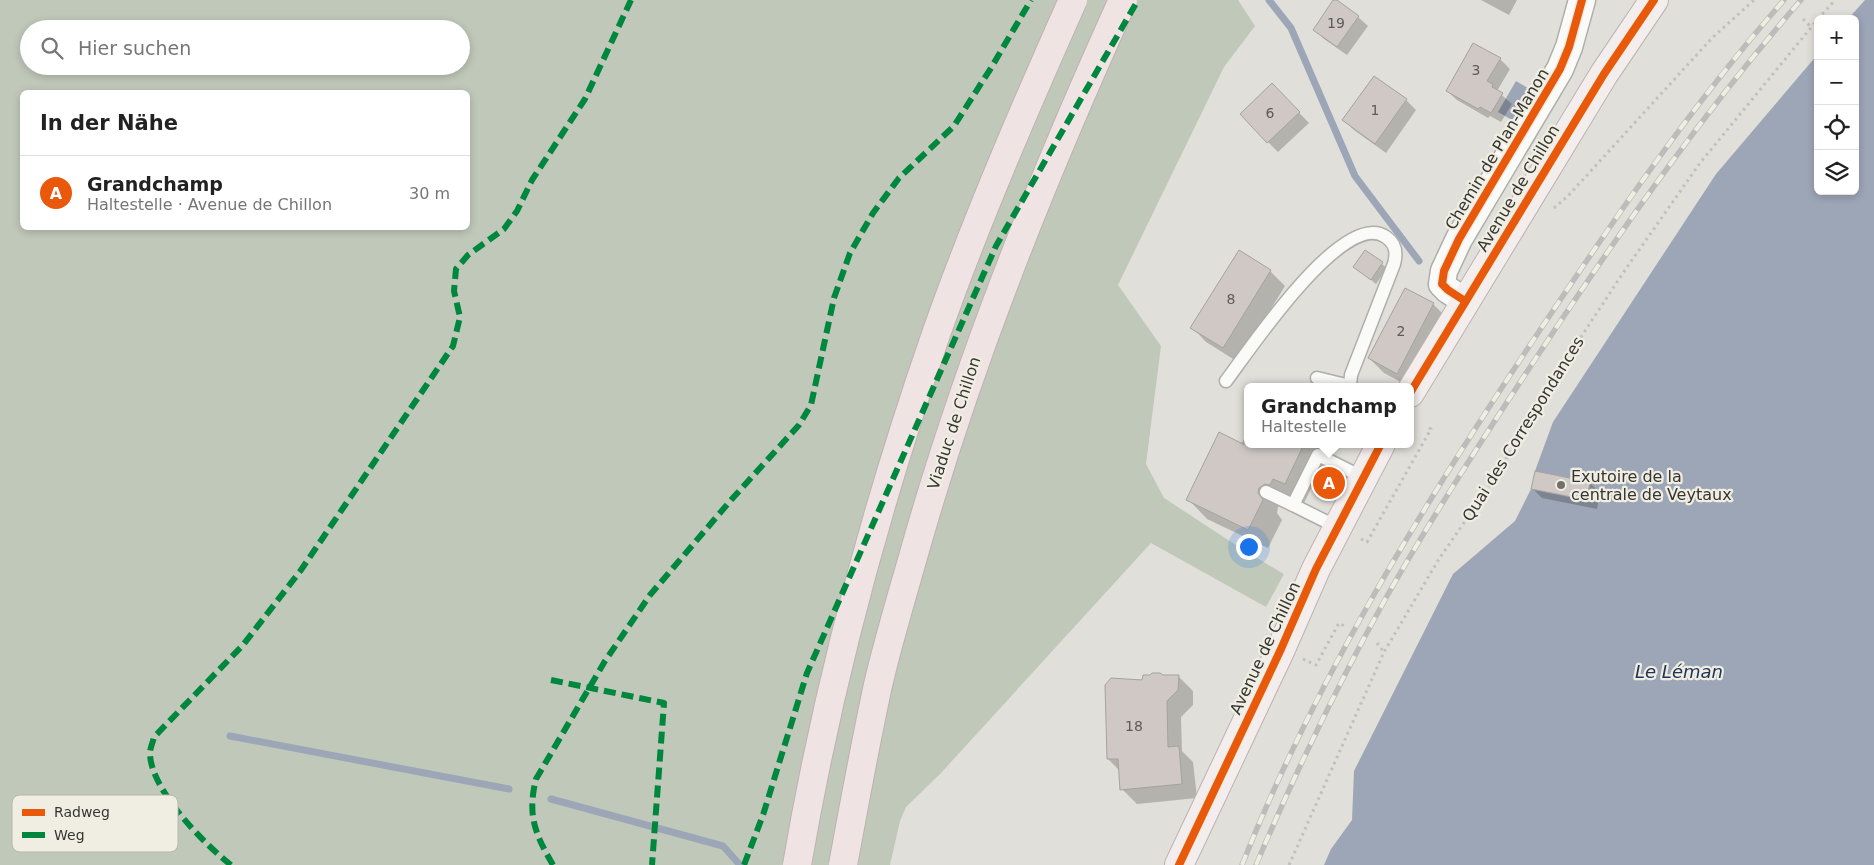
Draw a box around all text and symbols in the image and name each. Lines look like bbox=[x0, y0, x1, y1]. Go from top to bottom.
house number: 19 bbox=[1327, 15, 1345, 31]
map controls bbox=[1814, 15, 1859, 195]
button: + bbox=[1814, 15, 1859, 60]
search box bbox=[20, 20, 470, 75]
icon: search bbox=[38, 34, 66, 62]
text: Hier suchen bbox=[78, 37, 191, 59]
button: − bbox=[1814, 60, 1859, 105]
house number: 3 bbox=[1472, 62, 1480, 78]
street label: Chemin de Plan-Manon bbox=[1441, 65, 1553, 233]
house number: 1 bbox=[1371, 102, 1379, 118]
house number: 6 bbox=[1266, 105, 1275, 121]
button: locate bbox=[1814, 105, 1859, 150]
text: In der Nähe bbox=[40, 111, 178, 135]
street label: Avenue de Chillon bbox=[1473, 121, 1563, 255]
button: layers bbox=[1814, 150, 1859, 195]
text: Grandchamp bbox=[87, 173, 223, 195]
text: A bbox=[50, 184, 62, 203]
text: 30 m bbox=[409, 184, 450, 203]
text: Haltestelle · Avenue de Chillon bbox=[87, 195, 332, 214]
house number: 8 bbox=[1227, 291, 1235, 307]
house number: 2 bbox=[1397, 323, 1405, 339]
street label: Quai des Correspondances bbox=[1458, 333, 1588, 525]
street label: Viaduc de Chillon bbox=[924, 354, 984, 492]
popup bbox=[1244, 383, 1414, 448]
text: Grandchamp bbox=[1261, 395, 1397, 417]
text: Haltestelle bbox=[1261, 417, 1347, 436]
pin: A bbox=[1313, 464, 1345, 502]
place label: Exutoire de la centrale de Veytaux bbox=[1571, 467, 1732, 504]
marker: Exutoire de la centrale de Veytaux bbox=[1555, 479, 1567, 491]
your location bbox=[1236, 534, 1262, 560]
street label: Avenue de Chillon bbox=[1226, 579, 1304, 717]
water label: Le Léman bbox=[1635, 661, 1723, 682]
house number: 18 bbox=[1125, 718, 1143, 734]
legend bbox=[12, 795, 178, 852]
text: Radweg bbox=[54, 804, 110, 820]
text: Weg bbox=[54, 827, 85, 843]

